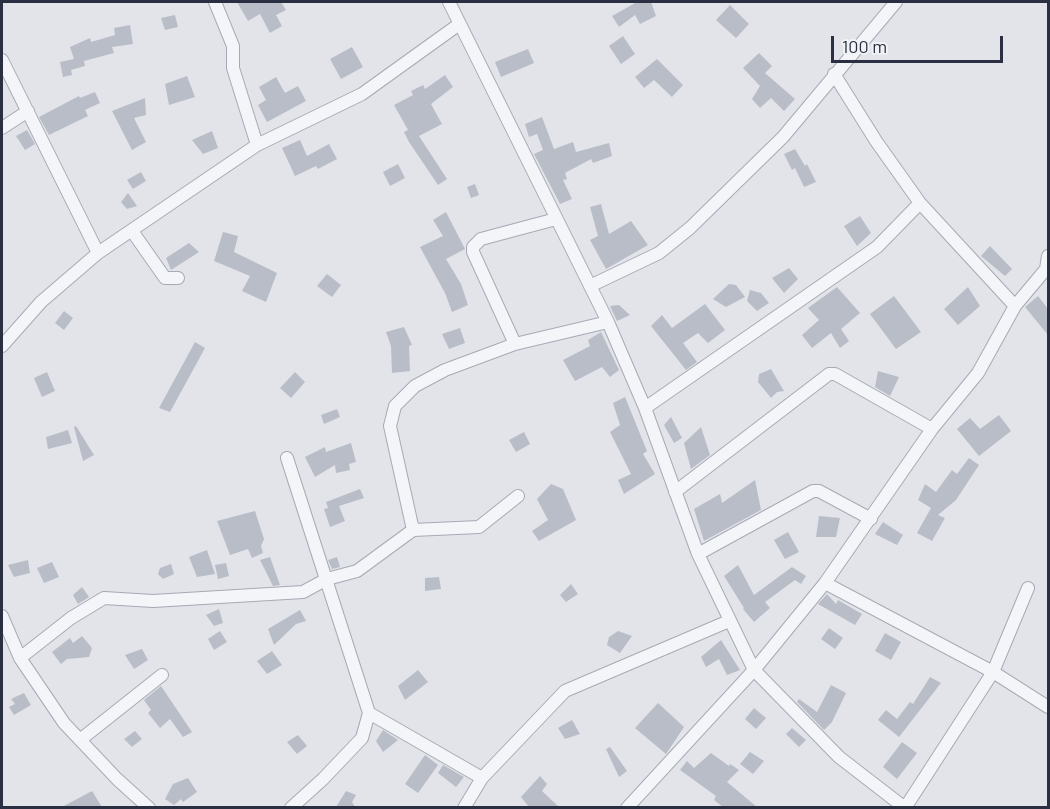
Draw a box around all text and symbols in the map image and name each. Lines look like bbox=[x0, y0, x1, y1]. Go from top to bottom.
scale bar bbox=[834, 24, 1006, 62]
text: 100 m bbox=[842, 35, 887, 57]

